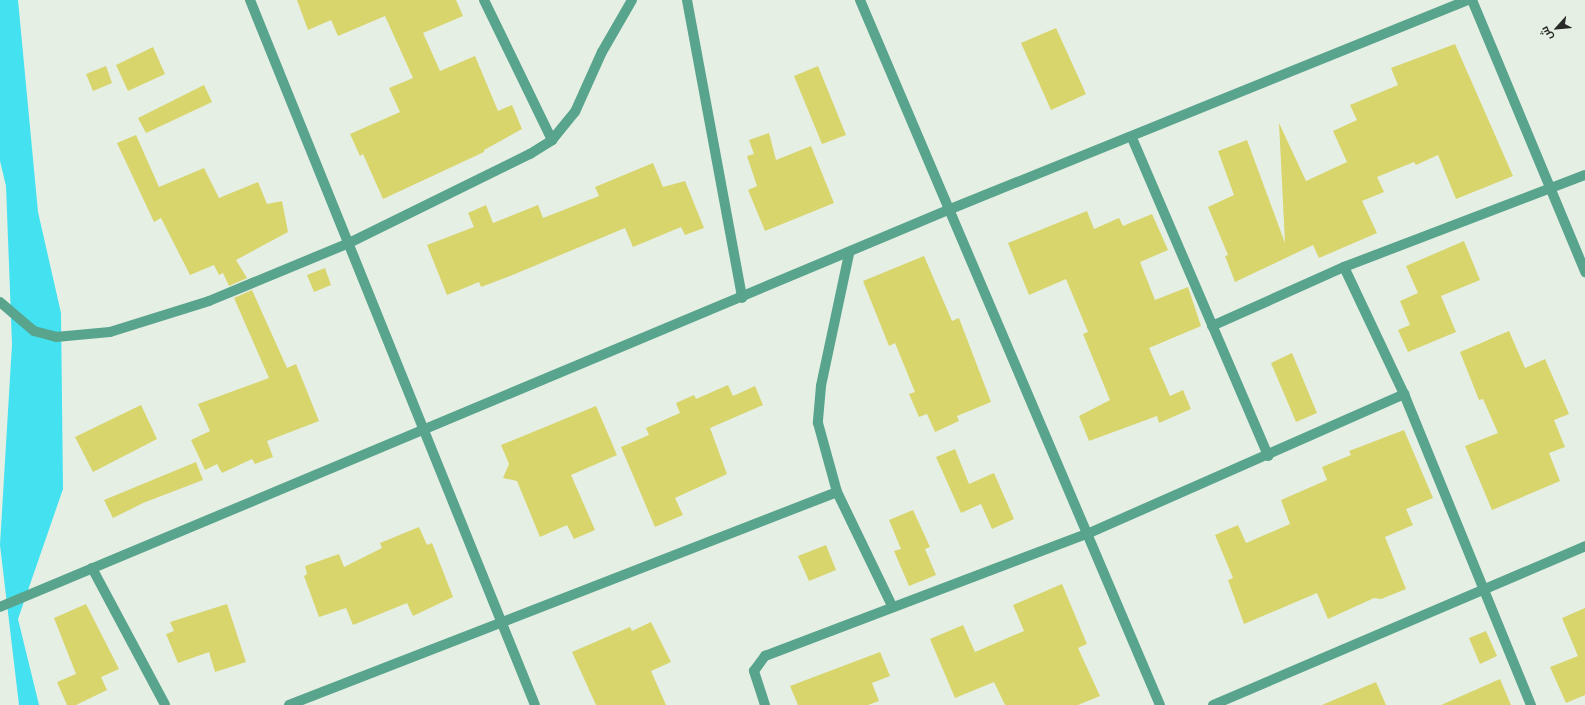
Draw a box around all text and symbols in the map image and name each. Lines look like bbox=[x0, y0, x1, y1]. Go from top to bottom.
north arrow bbox=[1537, 8, 1577, 48]
text: ش bbox=[1537, 24, 1556, 43]

